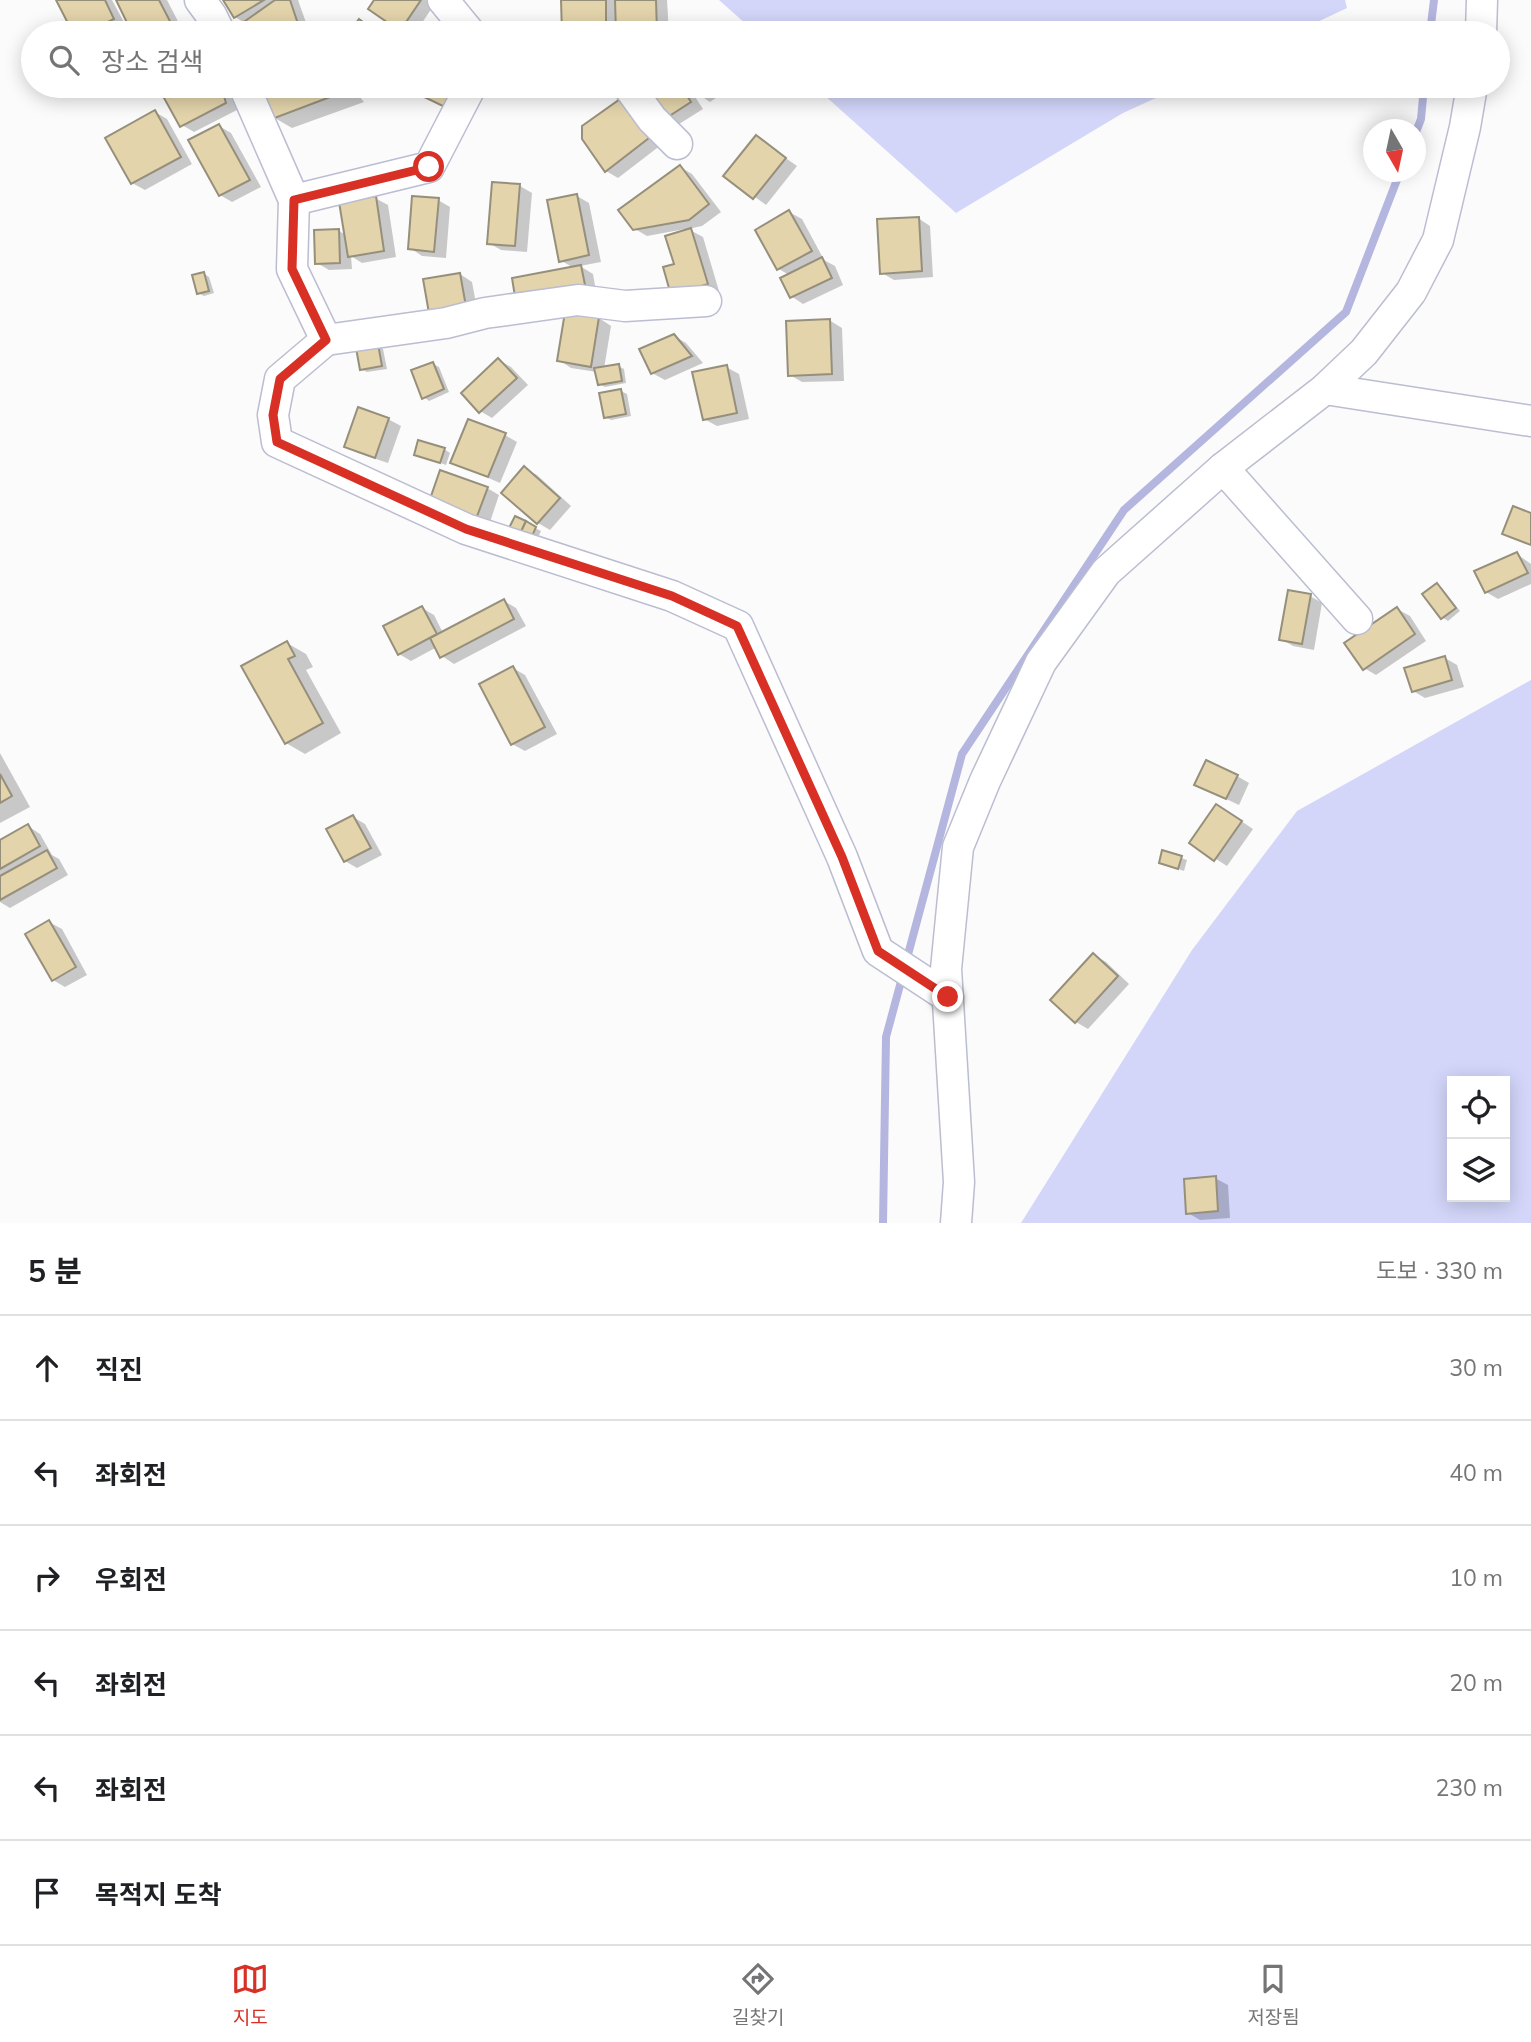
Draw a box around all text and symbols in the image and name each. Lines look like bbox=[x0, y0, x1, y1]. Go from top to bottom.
search box bbox=[21, 21, 1510, 98]
icon: search bbox=[45, 41, 83, 79]
text: 장소 검색 bbox=[101, 45, 203, 78]
north arrow bbox=[1363, 119, 1426, 182]
route start bbox=[413, 151, 444, 182]
route end bbox=[932, 981, 963, 1012]
map controls bbox=[1447, 1076, 1510, 1202]
button: locate bbox=[1447, 1076, 1510, 1139]
button: layers bbox=[1447, 1139, 1510, 1202]
text: 5 분 bbox=[28, 1252, 82, 1290]
text: 도보 · 330 m bbox=[1376, 1256, 1503, 1285]
icon: ahead bbox=[28, 1349, 66, 1387]
text: 직진 bbox=[95, 1353, 143, 1386]
text: 30 m bbox=[1449, 1353, 1503, 1382]
icon: left bbox=[28, 1454, 66, 1492]
text: 좌회전 bbox=[95, 1458, 167, 1491]
text: 40 m bbox=[1449, 1458, 1503, 1487]
icon: right bbox=[28, 1559, 66, 1597]
text: 우회전 bbox=[95, 1563, 167, 1596]
text: 10 m bbox=[1449, 1563, 1503, 1592]
icon: left bbox=[28, 1664, 66, 1702]
text: 좌회전 bbox=[95, 1668, 167, 1701]
text: 20 m bbox=[1449, 1668, 1503, 1697]
icon: left bbox=[28, 1769, 66, 1807]
text: 좌회전 bbox=[95, 1773, 167, 1806]
text: 230 m bbox=[1435, 1773, 1503, 1802]
icon: arrive bbox=[28, 1874, 66, 1912]
text: 목적지 도착 bbox=[95, 1878, 222, 1911]
tab: 지도 bbox=[231, 1960, 269, 2029]
tab: 길찾기 bbox=[732, 1960, 784, 2029]
tab: 저장됨 bbox=[1247, 1960, 1300, 2029]

